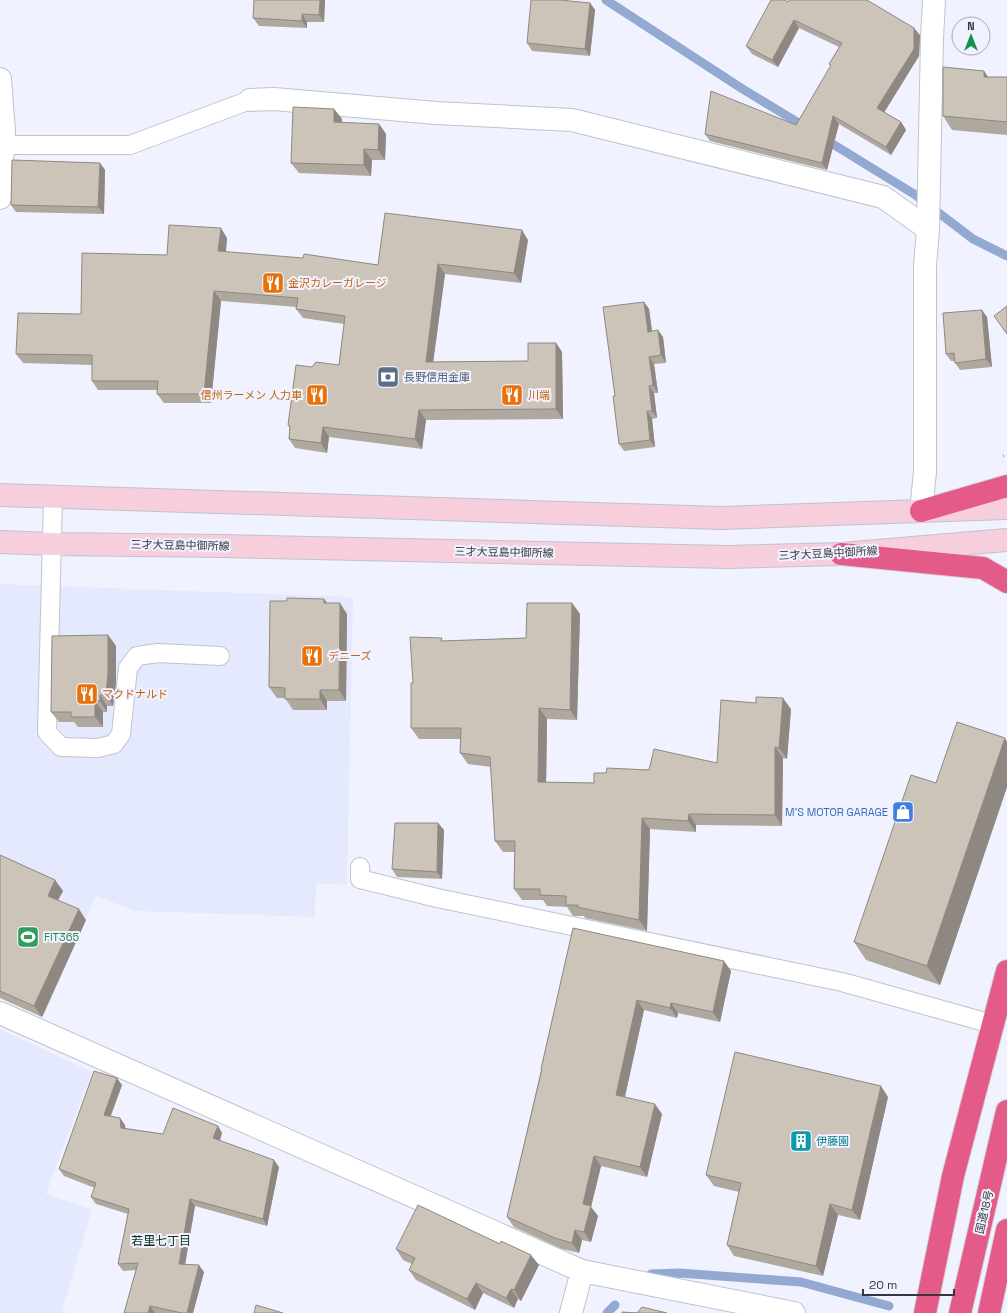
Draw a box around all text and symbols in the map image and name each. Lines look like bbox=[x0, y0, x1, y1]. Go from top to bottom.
north arrow bbox=[951, 16, 991, 56]
text: N bbox=[967, 19, 975, 33]
restaurant icon: 金沢カレーガレージ bbox=[260, 270, 286, 296]
place label: 金沢カレーガレージ bbox=[288, 276, 387, 290]
bank icon: 長野信用金庫 bbox=[375, 364, 401, 390]
place label: 長野信用金庫 bbox=[404, 370, 470, 384]
restaurant icon: 信州ラーメン 人力車 bbox=[304, 382, 330, 408]
restaurant icon: 川端 bbox=[499, 382, 525, 408]
place label: 信州ラーメン 人力車 bbox=[201, 388, 302, 402]
place label: 川端 bbox=[528, 388, 550, 402]
street label: 三才大豆島中御所線 bbox=[130, 537, 230, 553]
street label: 三才大豆島中御所線 bbox=[778, 543, 878, 563]
street label: 三才大豆島中御所線 bbox=[454, 544, 554, 560]
restaurant icon: デニーズ bbox=[299, 643, 325, 669]
place label: デニーズ bbox=[328, 649, 371, 663]
restaurant icon: マクドナルド bbox=[74, 681, 100, 707]
place label: マクドナルド bbox=[102, 687, 168, 701]
shop icon: M'S MOTOR GARAGE bbox=[890, 799, 916, 825]
place label: M'S MOTOR GARAGE bbox=[785, 805, 888, 819]
sports icon: FIT365 bbox=[15, 924, 41, 950]
place label: FIT365 bbox=[44, 930, 79, 944]
building icon: 伊藤園 bbox=[788, 1128, 814, 1154]
place label: 伊藤園 bbox=[816, 1134, 849, 1148]
street label: 国道18号 bbox=[972, 1189, 996, 1235]
district label: 若里七丁目 bbox=[131, 1233, 191, 1249]
scale bar bbox=[863, 1271, 954, 1297]
text: 20 m bbox=[869, 1277, 897, 1293]

